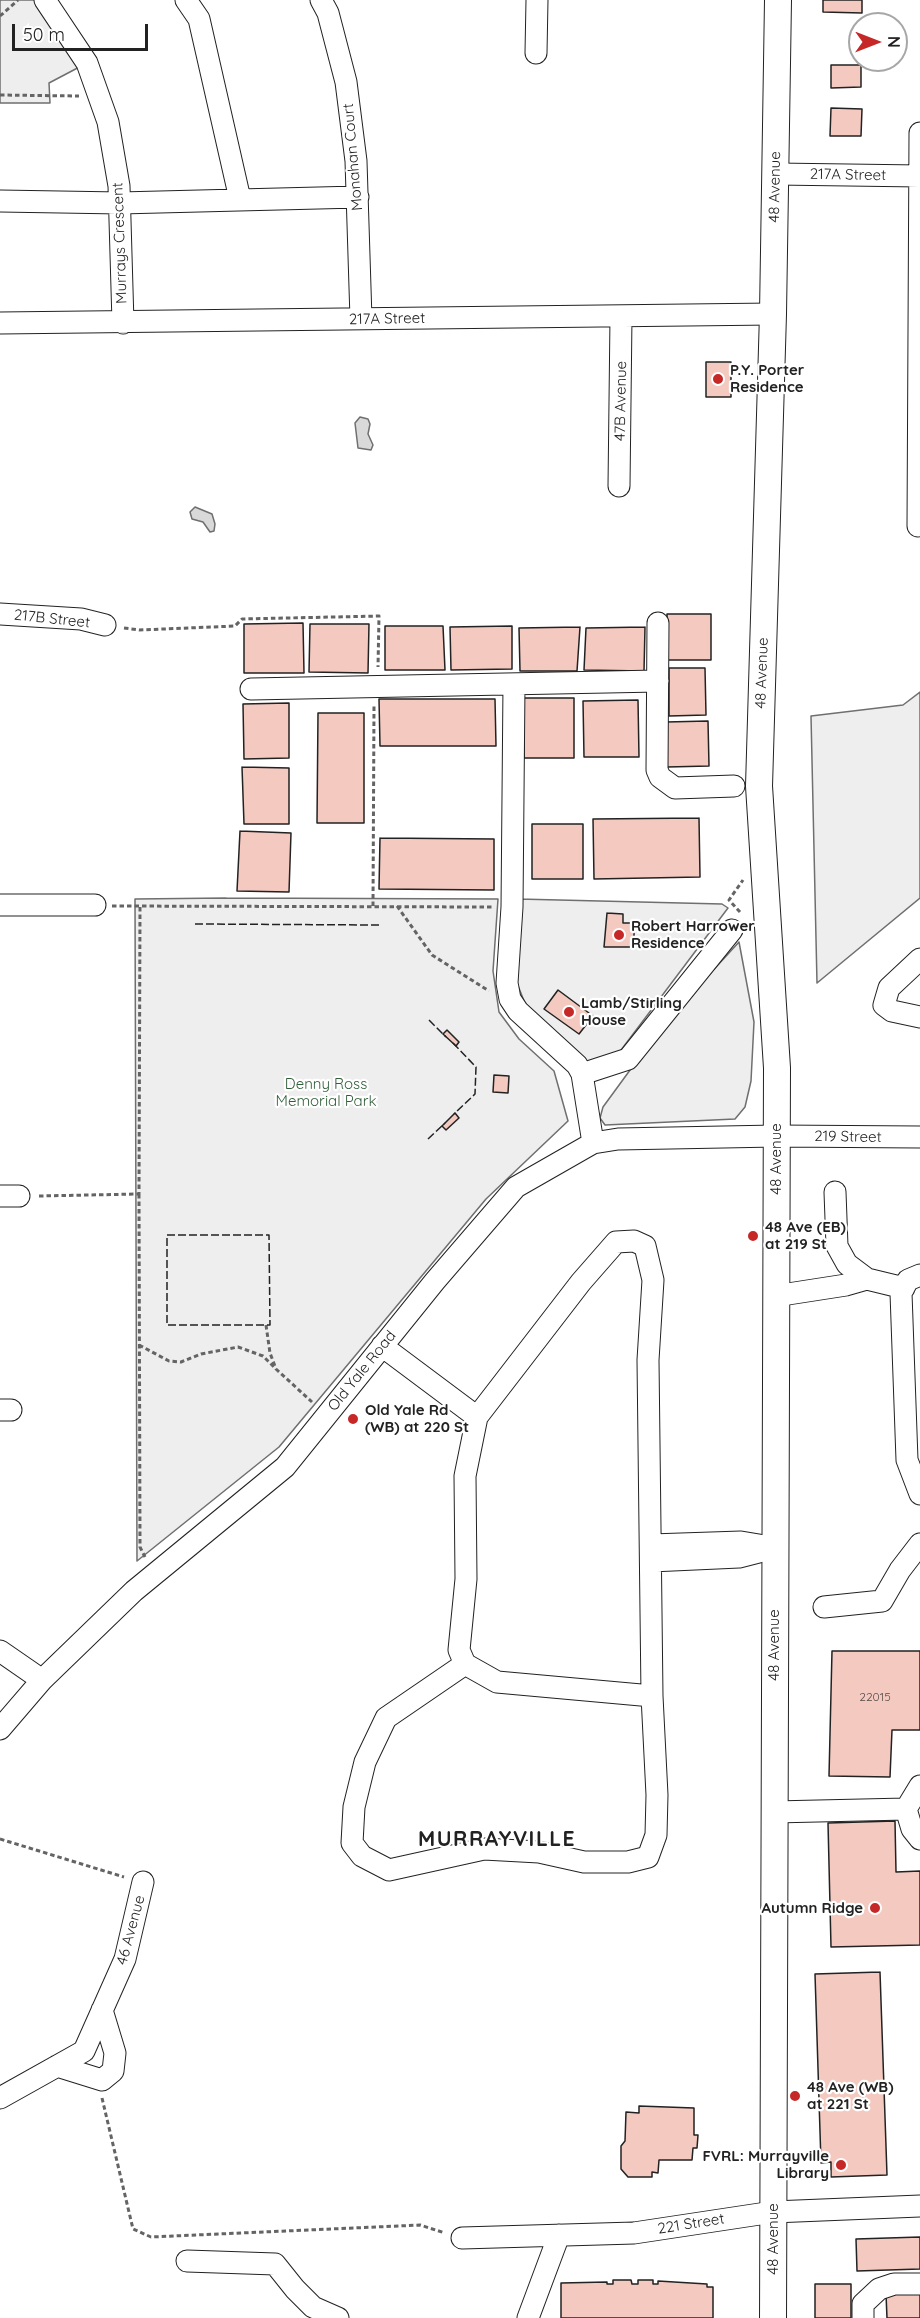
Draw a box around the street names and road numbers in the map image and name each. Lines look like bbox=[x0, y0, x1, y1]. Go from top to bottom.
street label: Monahan Court bbox=[339, 102, 367, 212]
street label: 48 Avenue bbox=[765, 151, 785, 223]
street label: 217A Street bbox=[810, 165, 886, 185]
street label: Murrays Crescent bbox=[109, 182, 131, 304]
street label: 217A Street bbox=[349, 309, 425, 329]
street label: 47B Avenue bbox=[611, 361, 631, 441]
street label: 217B Street bbox=[13, 606, 91, 632]
street label: 48 Avenue bbox=[752, 637, 772, 709]
street label: 48 Avenue bbox=[767, 1123, 785, 1195]
street label: 219 Street bbox=[814, 1127, 882, 1147]
street label: Old Yale Road bbox=[324, 1327, 400, 1415]
street label: 48 Avenue bbox=[765, 1609, 783, 1681]
street label: 46 Avenue bbox=[113, 1893, 149, 1967]
street label: 48 Avenue bbox=[764, 2203, 782, 2275]
street label: 221 Street bbox=[656, 2210, 726, 2238]

